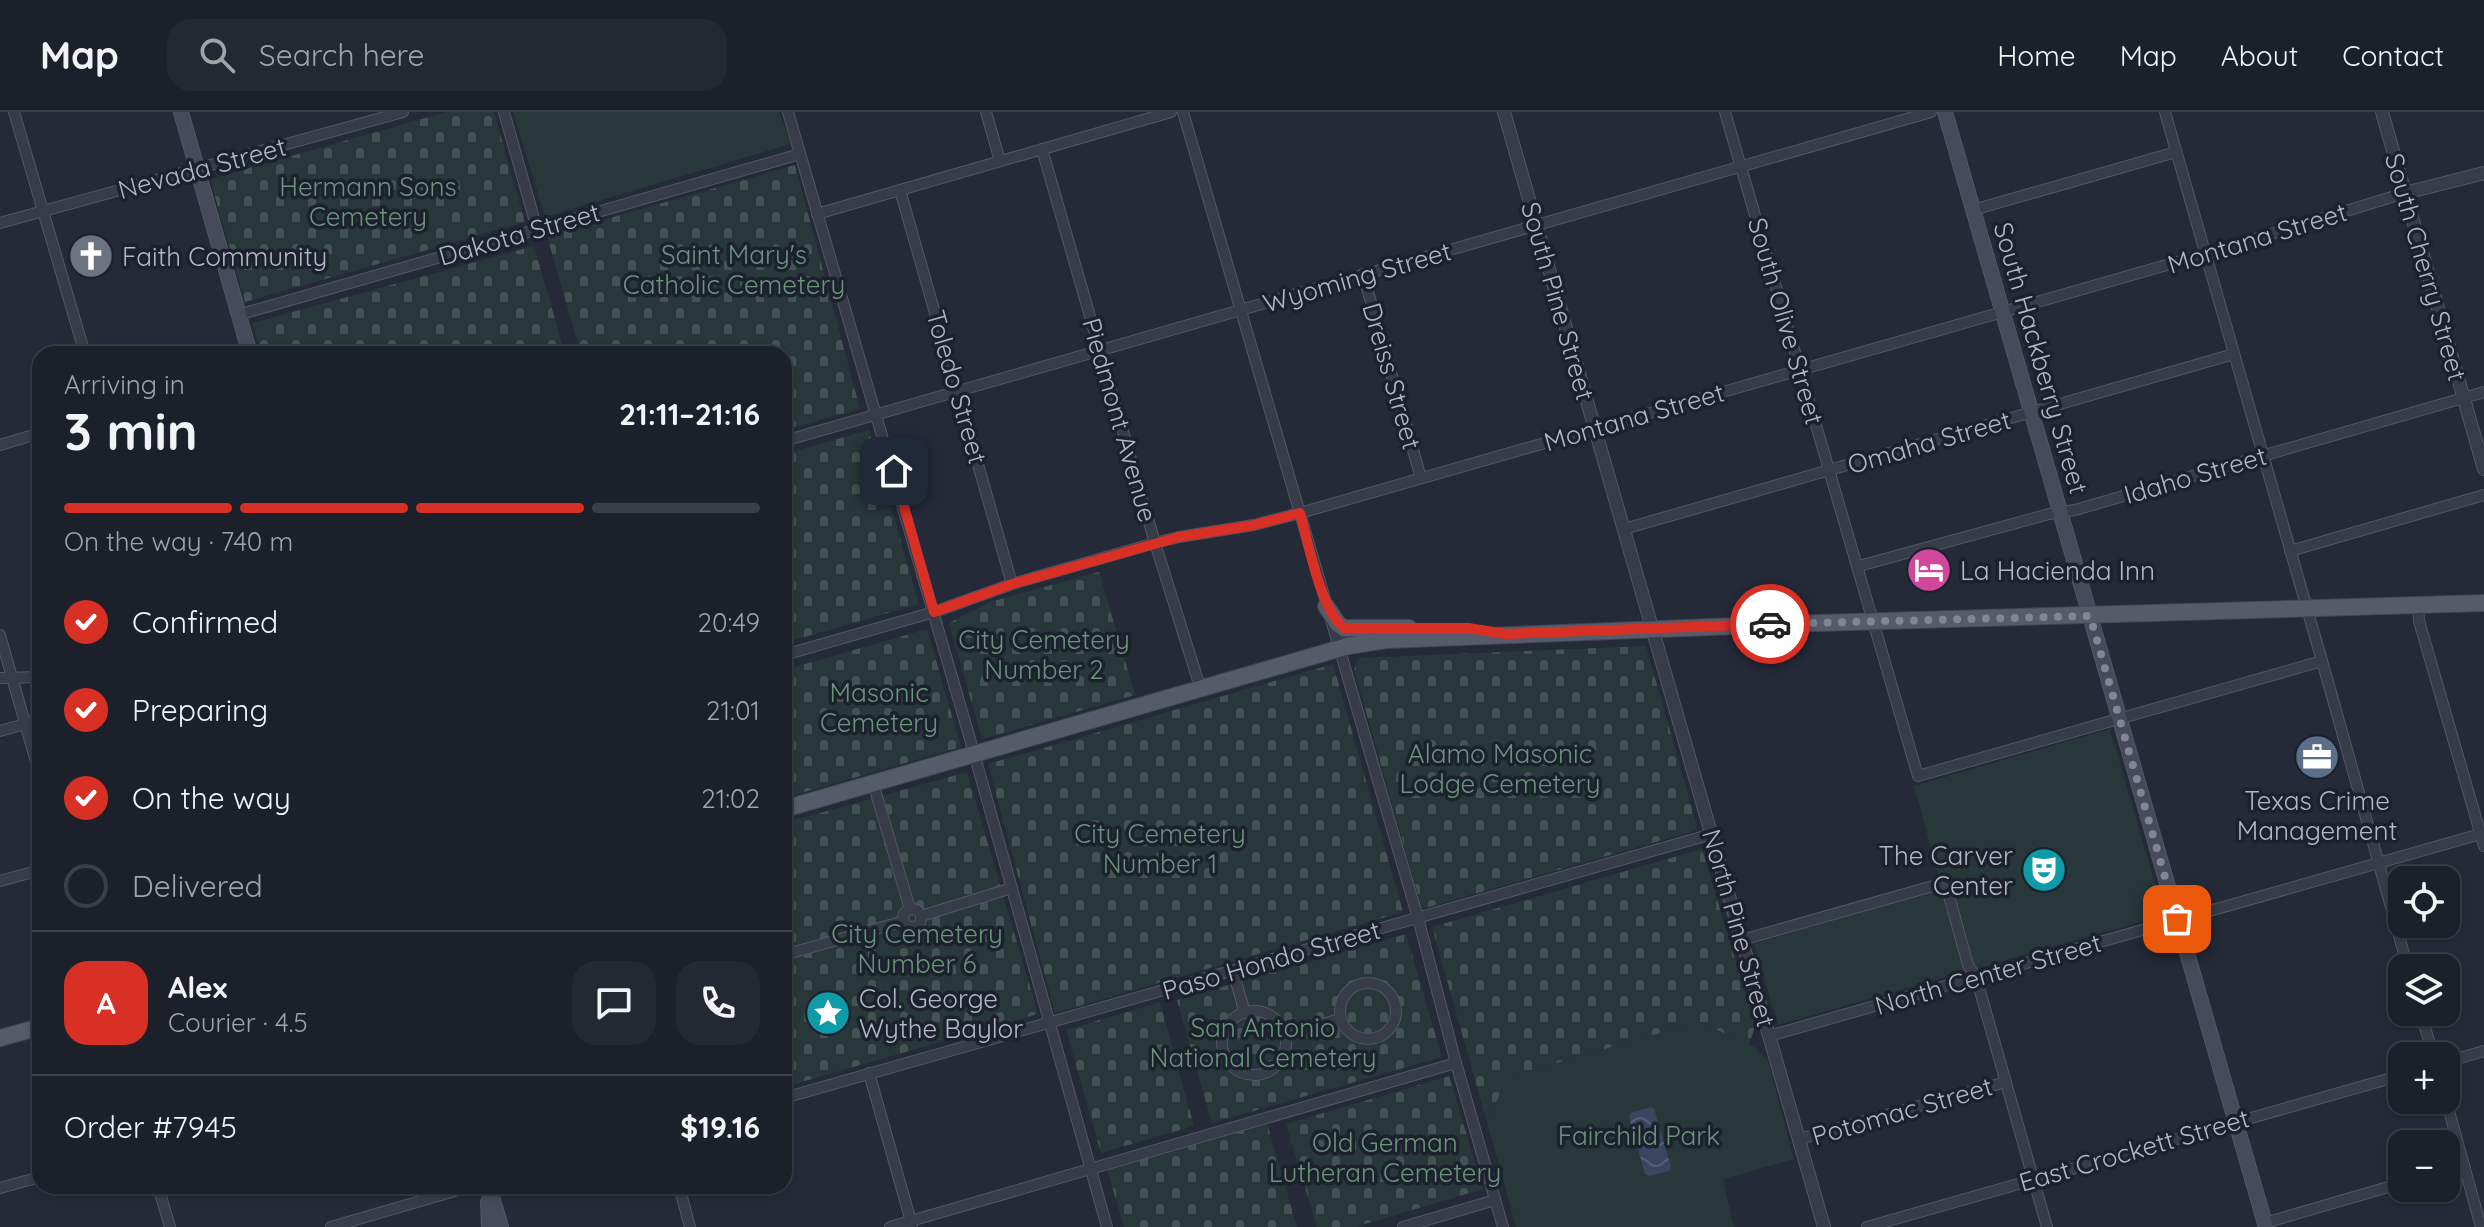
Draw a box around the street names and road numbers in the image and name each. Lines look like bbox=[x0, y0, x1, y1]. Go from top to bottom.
street label: Nevada Street bbox=[114, 130, 290, 206]
street label: South Cherry Street bbox=[2378, 149, 2474, 385]
street label: Dakota Street bbox=[435, 195, 603, 273]
street label: Montana Street bbox=[2163, 195, 2351, 281]
street label: South Pine Street bbox=[1514, 198, 1602, 404]
street label: South Olive Street bbox=[1741, 214, 1831, 428]
street label: South Hackberry Street bbox=[1986, 218, 2096, 498]
street label: Wyoming Street bbox=[1259, 234, 1455, 320]
street label: Dreiss Street bbox=[1355, 299, 1429, 453]
street label: Toledo Street bbox=[919, 306, 995, 468]
street label: Piedmont Avenue bbox=[1075, 314, 1165, 526]
street label: Montana Street bbox=[1540, 376, 1728, 458]
street label: Omaha Street bbox=[1844, 403, 2014, 481]
street label: Idaho Street bbox=[2120, 439, 2270, 511]
street label: North Pine Street bbox=[1695, 825, 1783, 1031]
street label: Paso Hondo Street bbox=[1158, 913, 1384, 1007]
street label: North Center Street bbox=[1871, 926, 2105, 1022]
street label: Potomac Street bbox=[1808, 1069, 1996, 1153]
street label: East Crockett Street bbox=[2015, 1101, 2253, 1199]

